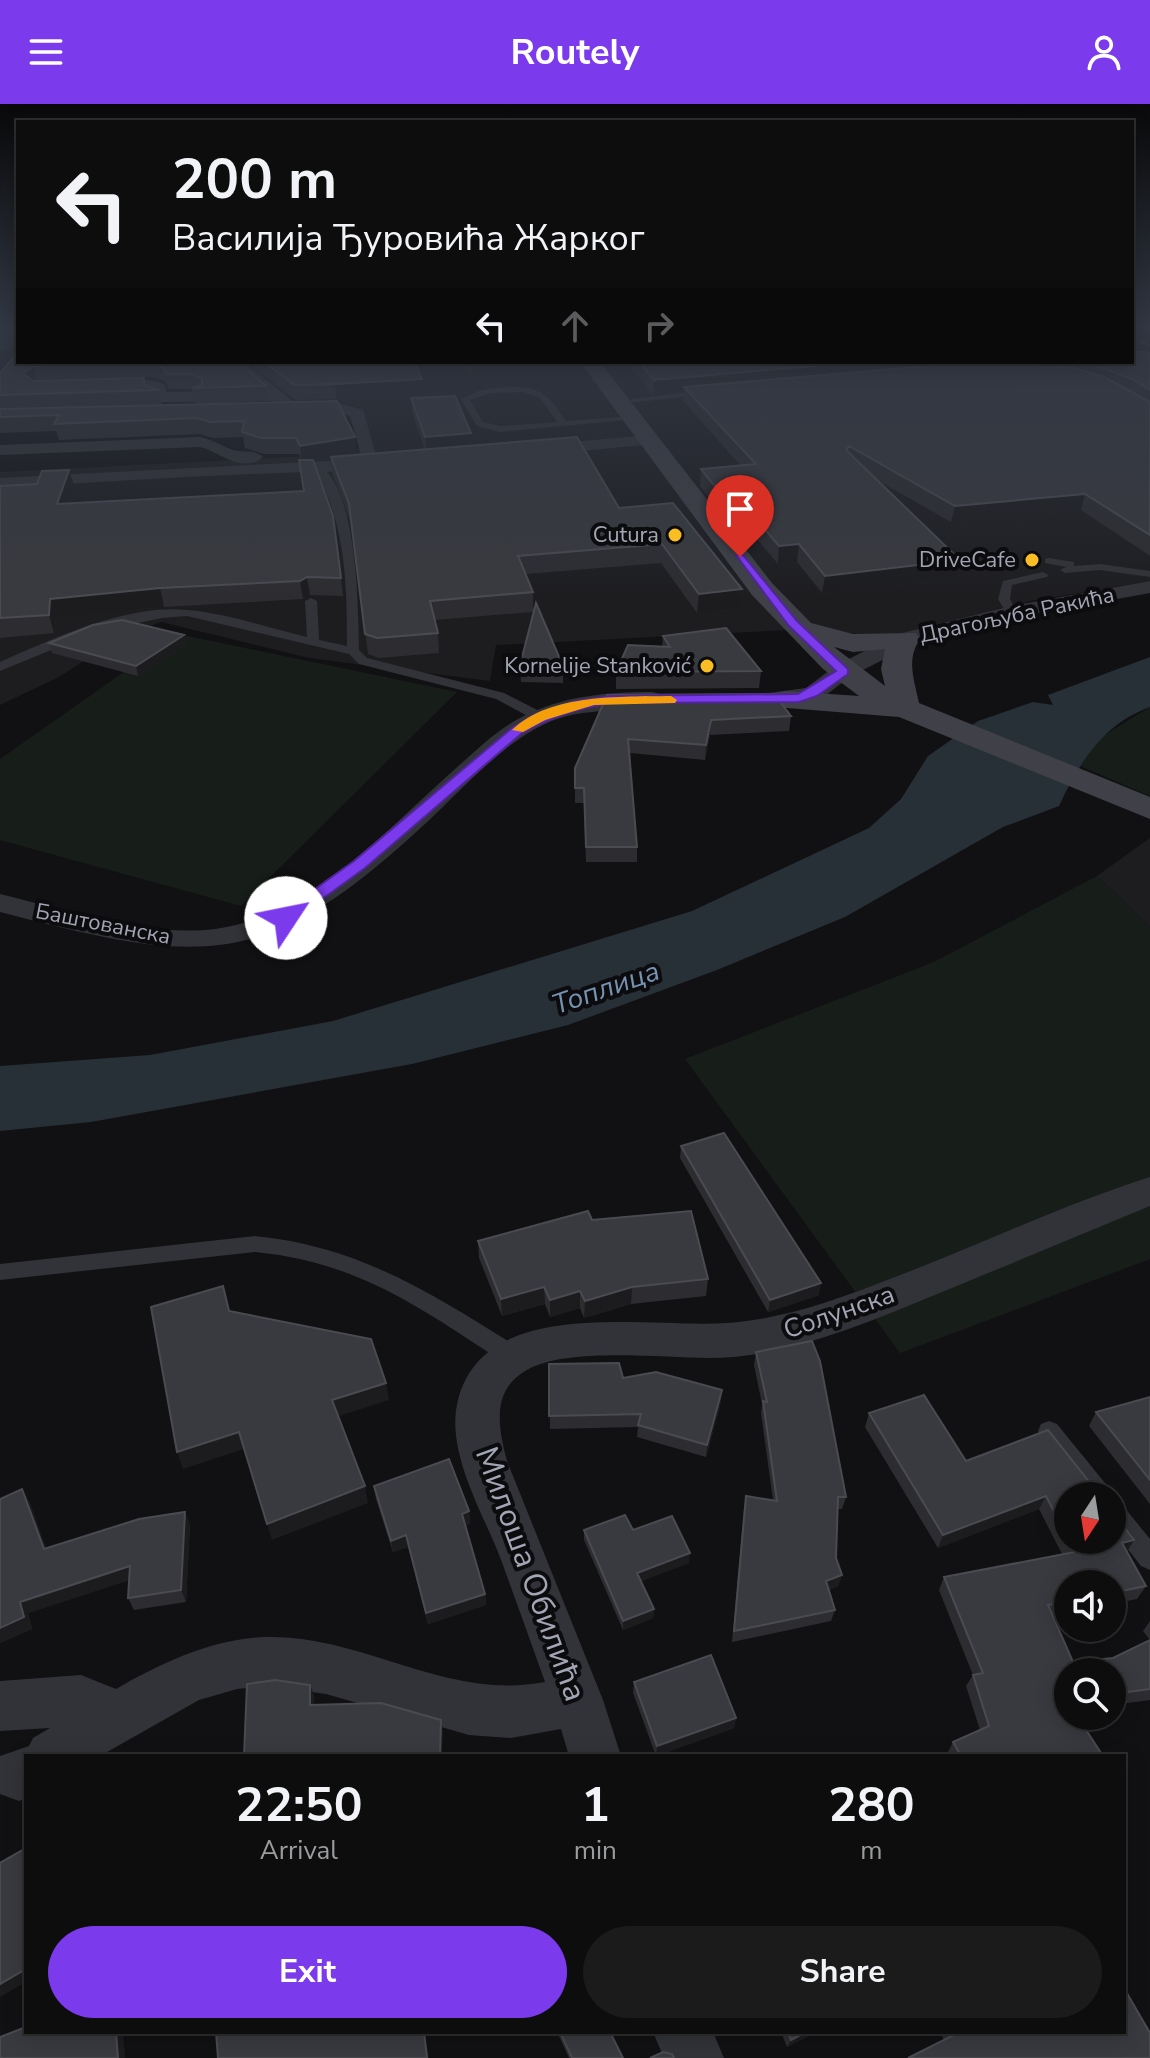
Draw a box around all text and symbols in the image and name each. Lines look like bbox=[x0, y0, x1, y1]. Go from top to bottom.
text: Routely bbox=[511, 28, 639, 77]
icon: menu bbox=[24, 30, 68, 74]
icon: person bbox=[1082, 30, 1126, 74]
text: 200 m bbox=[172, 141, 337, 218]
icon: left bbox=[40, 152, 144, 256]
text: Василија Ђуровића Жарког bbox=[172, 214, 645, 263]
icon: left bbox=[469, 304, 513, 348]
icon: ahead bbox=[553, 304, 597, 348]
icon: right bbox=[637, 304, 681, 348]
pin bbox=[706, 475, 774, 557]
icon: arrive bbox=[718, 487, 762, 531]
place label: Cutura bbox=[593, 520, 659, 550]
marker: Cutura bbox=[666, 526, 684, 544]
place label: DriveCafe bbox=[919, 545, 1016, 575]
marker: DriveCafe bbox=[1023, 551, 1041, 569]
street label: Драгољуба Ракића bbox=[917, 580, 1117, 650]
place label: Kornelije Stanković bbox=[504, 651, 691, 681]
marker: Kornelije Stanković bbox=[698, 657, 716, 675]
position arrow bbox=[244, 876, 328, 960]
street label: Баштованска bbox=[33, 896, 173, 952]
water label: Топлица bbox=[547, 952, 665, 1024]
street label: Солунска bbox=[779, 1277, 899, 1347]
street label: Милоша Обилића bbox=[465, 1441, 597, 1707]
north arrow bbox=[1054, 1482, 1126, 1554]
map controls bbox=[1054, 1482, 1126, 1730]
button: sound bbox=[1054, 1570, 1126, 1642]
button: search bbox=[1054, 1658, 1126, 1730]
text: 22:50 bbox=[235, 1772, 362, 1838]
text: 1 bbox=[581, 1772, 610, 1838]
text: 280 bbox=[828, 1772, 915, 1838]
text: Arrival bbox=[260, 1833, 338, 1868]
text: min bbox=[574, 1833, 617, 1868]
text: m bbox=[860, 1833, 883, 1868]
button: Exit bbox=[48, 1926, 567, 2018]
button: Share bbox=[583, 1926, 1102, 2018]

